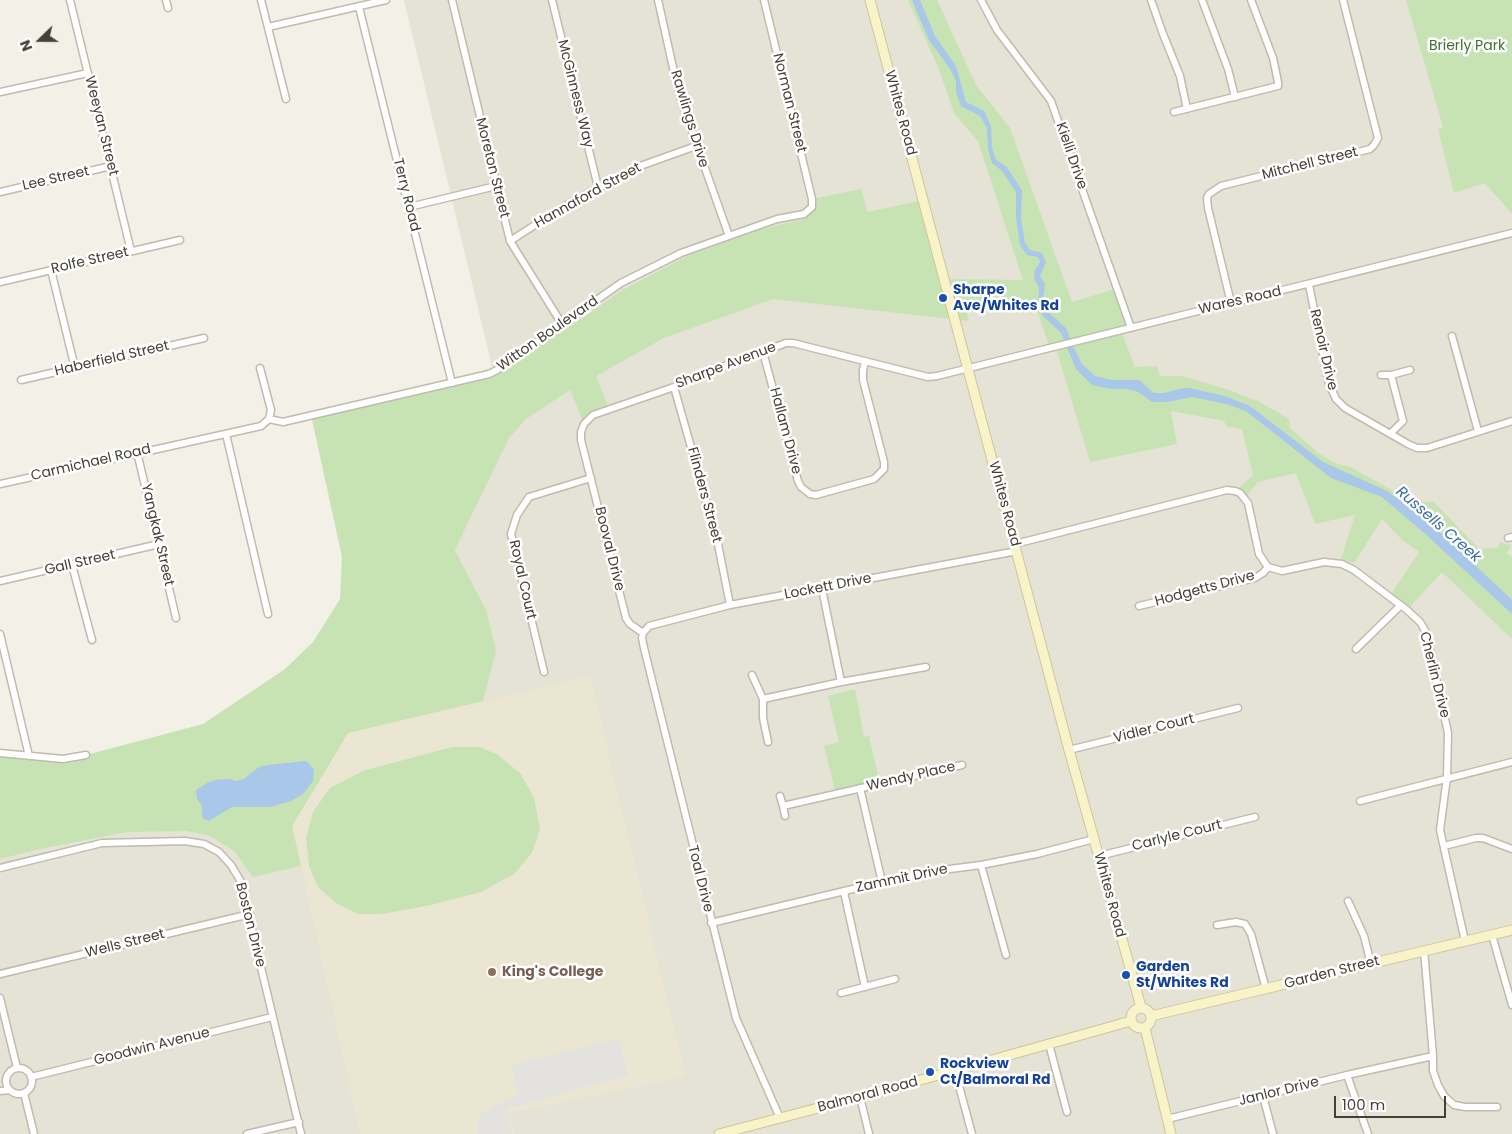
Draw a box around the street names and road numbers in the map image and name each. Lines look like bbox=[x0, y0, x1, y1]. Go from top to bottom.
street label: McGinness Way bbox=[553, 38, 597, 150]
street label: Norman Street bbox=[769, 52, 809, 154]
street label: Rawlings Drive bbox=[666, 68, 712, 170]
street label: Whites Road bbox=[881, 69, 919, 157]
street label: Weeyan Street bbox=[81, 74, 121, 178]
street label: Moreton Street bbox=[471, 116, 513, 220]
street label: Kielli Drive bbox=[1052, 120, 1090, 192]
street label: Mitchell Street bbox=[1260, 144, 1360, 184]
street label: Terry Road bbox=[389, 157, 423, 233]
street label: Hannaford Street bbox=[532, 160, 644, 232]
street label: Lee Street bbox=[21, 163, 91, 195]
street label: Rolfe Street bbox=[50, 244, 130, 278]
street label: Wares Road bbox=[1197, 283, 1283, 319]
street label: Witton Boulevard bbox=[494, 293, 602, 375]
street label: Renoir Drive bbox=[1306, 308, 1340, 392]
street label: Haberfield Street bbox=[53, 338, 171, 380]
street label: Sharpe Avenue bbox=[673, 339, 779, 393]
street label: Hallam Drive bbox=[765, 386, 805, 476]
street label: Carmichael Road bbox=[29, 441, 153, 485]
street label: Flinders Street bbox=[683, 445, 725, 545]
street label: Whites Road bbox=[985, 460, 1023, 548]
street label: Yangkak Street bbox=[137, 482, 177, 588]
street label: Booval Drive bbox=[590, 505, 628, 593]
street label: Royal Court bbox=[505, 539, 539, 621]
street label: Gall Street bbox=[43, 547, 117, 579]
street label: Hodgetts Drive bbox=[1153, 568, 1257, 610]
street label: Lockett Drive bbox=[783, 570, 873, 604]
street label: Cherlin Drive bbox=[1415, 630, 1453, 720]
street label: Vidler Court bbox=[1112, 711, 1196, 747]
street label: Wendy Place bbox=[865, 759, 957, 795]
street label: Carlyle Court bbox=[1130, 817, 1224, 855]
street label: Toal Drive bbox=[684, 844, 716, 914]
street label: Whites Road bbox=[1090, 851, 1128, 939]
street label: Zammit Drive bbox=[855, 861, 949, 897]
street label: Boston Drive bbox=[231, 881, 269, 969]
street label: Wells Street bbox=[84, 926, 166, 962]
street label: Garden Street bbox=[1283, 953, 1381, 993]
street label: Goodwin Avenue bbox=[92, 1025, 212, 1069]
street label: Balmoral Road bbox=[816, 1074, 920, 1116]
street label: Janlor Drive bbox=[1237, 1074, 1321, 1110]

